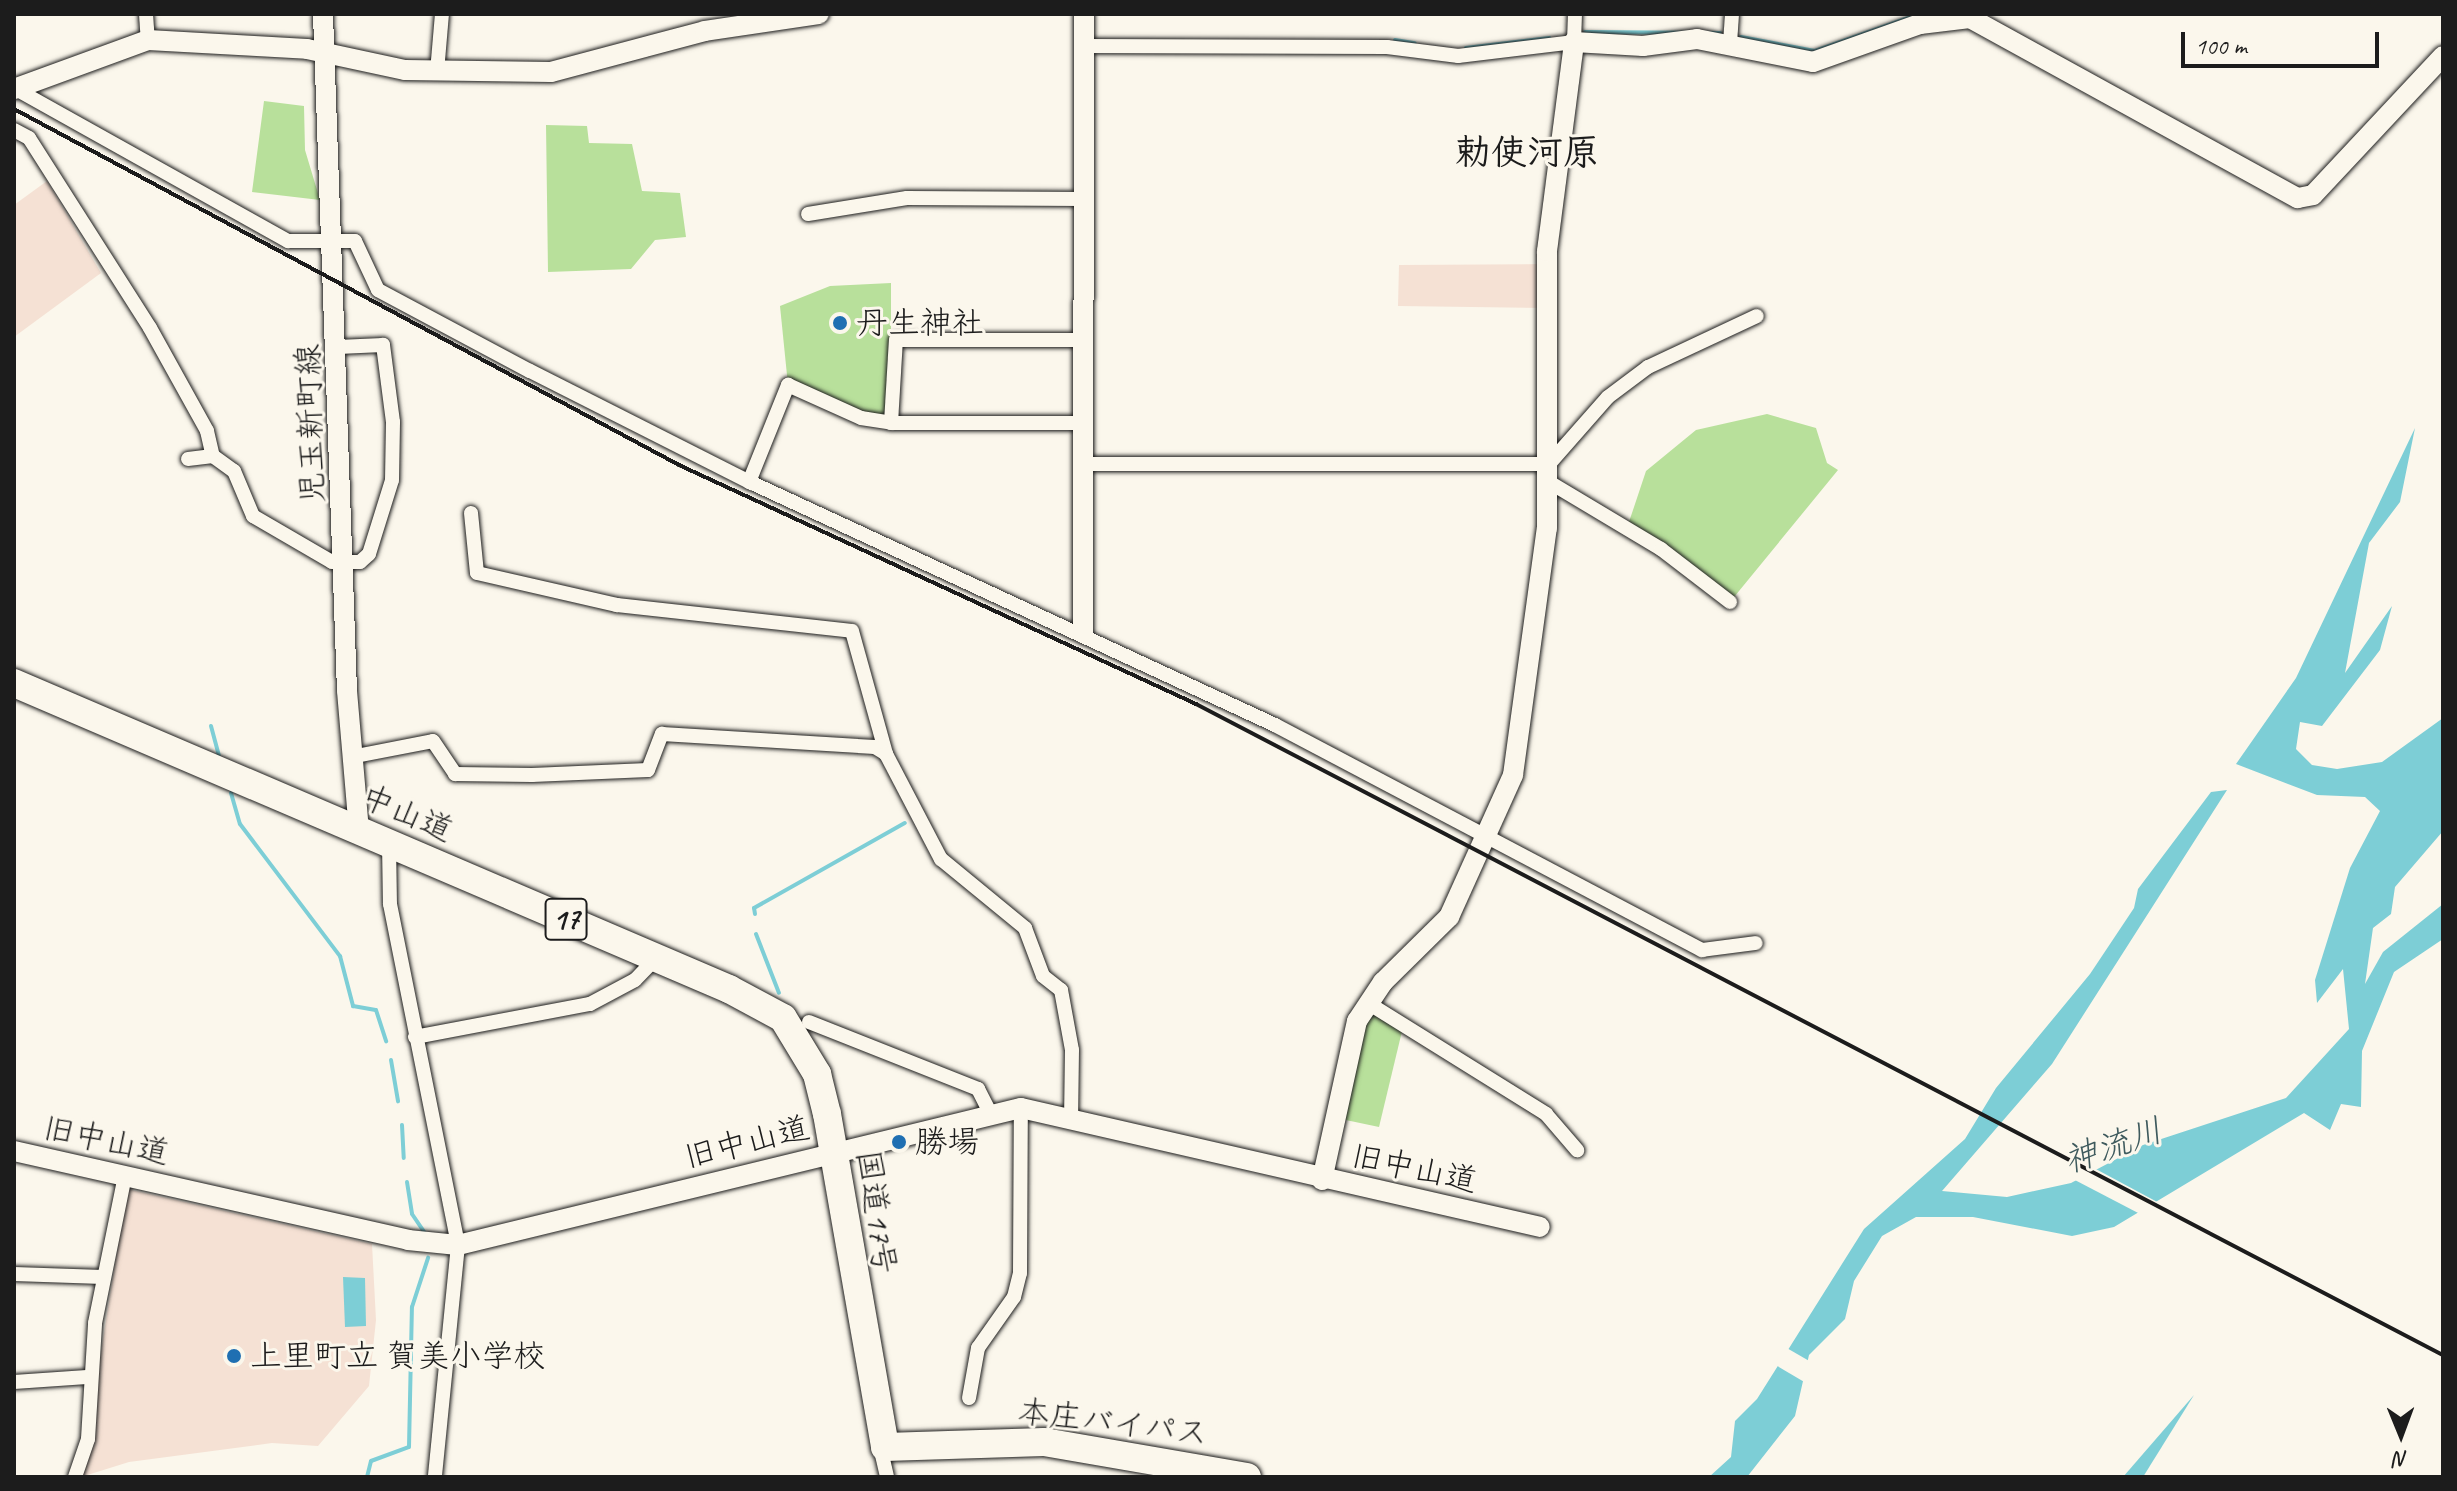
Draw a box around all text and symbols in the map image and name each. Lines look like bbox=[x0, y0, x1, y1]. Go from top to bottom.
scale bar bbox=[2185, 16, 2383, 66]
text: 100 m bbox=[2195, 31, 2247, 61]
district label: 勅使河原 bbox=[1455, 131, 1599, 175]
place label: 丹生神社 bbox=[856, 304, 984, 342]
marker: 丹生神社 bbox=[831, 314, 849, 332]
street label: 児玉新町線 bbox=[289, 343, 333, 505]
street label: 中山道 bbox=[355, 778, 459, 850]
road number: 17 bbox=[544, 893, 588, 945]
street label: 旧中山道 bbox=[39, 1109, 173, 1173]
street label: 旧中山道 bbox=[680, 1109, 814, 1177]
water label: 神流川 bbox=[2058, 1109, 2168, 1181]
place label: 勝場 bbox=[915, 1123, 979, 1161]
marker: 勝場 bbox=[890, 1133, 908, 1151]
street label: 旧中山道 bbox=[1347, 1137, 1481, 1201]
street label: 国道17号 bbox=[848, 1148, 904, 1276]
place label: 上里町立 賀美小学校 bbox=[250, 1337, 546, 1375]
marker: 上里町立 賀美小学校 bbox=[225, 1347, 243, 1365]
street label: 本庄バイパス bbox=[1015, 1392, 1211, 1454]
north arrow bbox=[2361, 1395, 2441, 1475]
text: N bbox=[2394, 1445, 2408, 1473]

